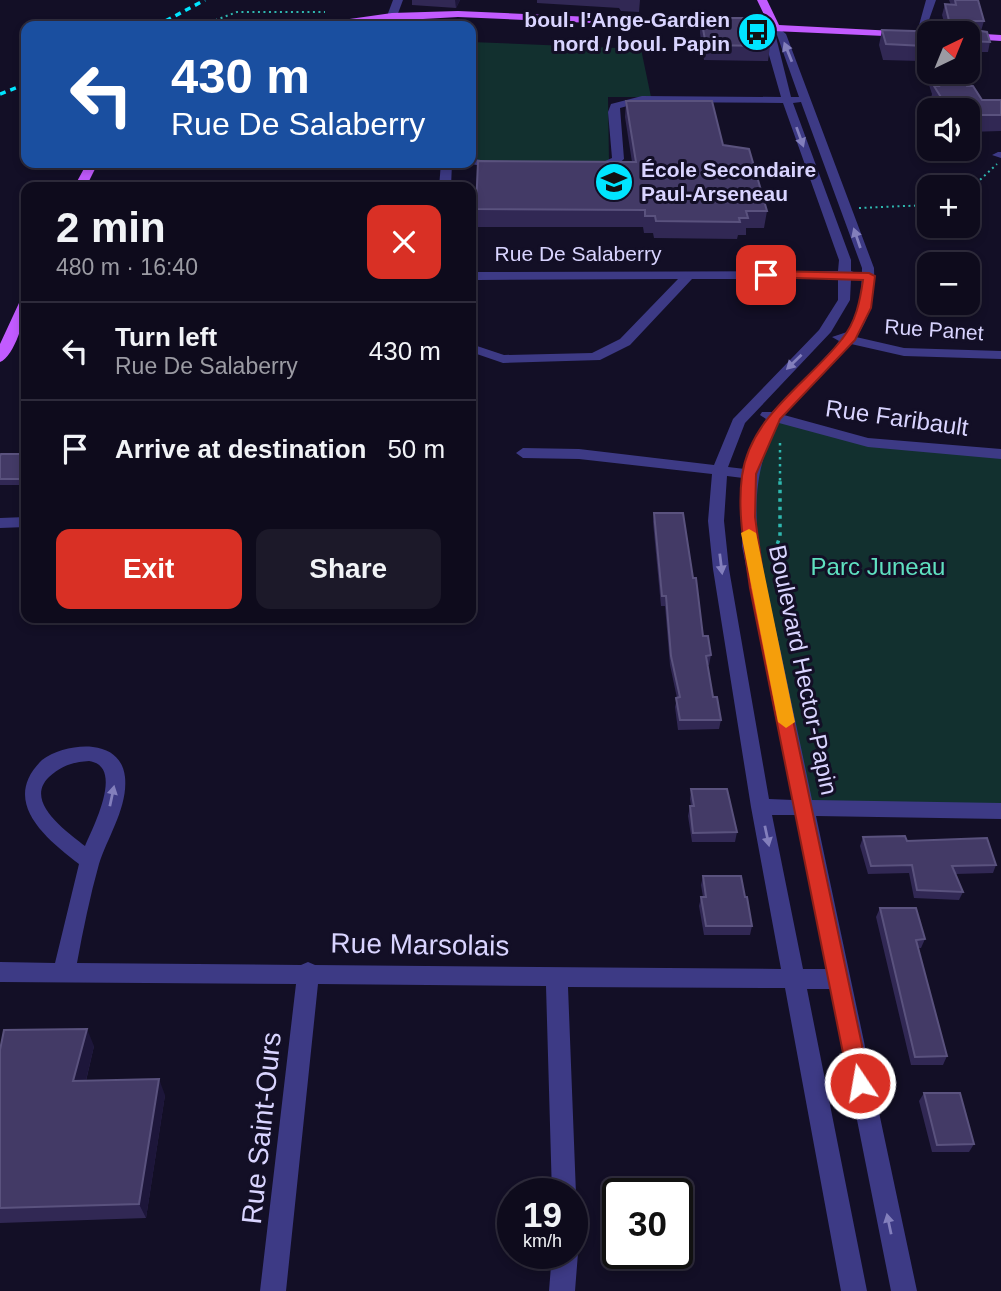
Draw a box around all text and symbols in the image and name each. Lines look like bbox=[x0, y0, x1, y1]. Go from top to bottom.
place label: boul. l'Ange-Gardien nord / boul. Papin bbox=[524, 8, 730, 55]
bus stop icon: boul. l'Ange-Gardien nord / boul. Papin bbox=[736, 11, 778, 53]
north arrow bbox=[917, 21, 980, 84]
map controls bbox=[917, 21, 980, 315]
one-way arrow bbox=[783, 42, 794, 63]
icon: left bbox=[56, 49, 147, 140]
text: 430 m bbox=[171, 49, 310, 103]
button: sound bbox=[917, 98, 980, 161]
text: Rue De Salaberry bbox=[171, 106, 425, 142]
one-way arrow bbox=[795, 126, 806, 147]
place label: École Secondaire Paul-Arseneau bbox=[641, 158, 816, 205]
school or university icon: École Secondaire Paul-Arseneau bbox=[593, 161, 635, 203]
button: + bbox=[917, 175, 980, 238]
text: 2 min bbox=[56, 204, 166, 251]
button: close bbox=[367, 205, 441, 279]
one-way arrow bbox=[851, 227, 862, 248]
street label: Rue De Salaberry bbox=[495, 242, 662, 265]
pin bbox=[736, 245, 796, 305]
button: − bbox=[917, 252, 980, 315]
text: 480 m · 16:40 bbox=[56, 254, 198, 280]
icon: arrive bbox=[747, 256, 785, 294]
street label: Rue Panet bbox=[884, 315, 984, 344]
text: Turn left bbox=[115, 322, 217, 352]
icon: left bbox=[56, 332, 94, 370]
text: 430 m bbox=[369, 336, 441, 366]
text: Rue De Salaberry bbox=[115, 353, 298, 379]
one-way arrow bbox=[786, 354, 803, 370]
street label: Rue Faribault bbox=[824, 394, 971, 441]
icon: arrive bbox=[56, 430, 94, 468]
text: Arrive at destination bbox=[115, 434, 366, 464]
text: 50 m bbox=[387, 434, 445, 464]
button: Exit bbox=[56, 529, 242, 609]
button: Share bbox=[256, 529, 441, 609]
street label: Boulevard Hector-Papin bbox=[764, 542, 843, 797]
one-way arrow bbox=[715, 553, 726, 575]
park label: Parc Juneau bbox=[811, 553, 945, 580]
one-way arrow bbox=[106, 785, 117, 807]
one-way arrow bbox=[762, 825, 773, 847]
street label: Rue Marsolais bbox=[330, 927, 510, 962]
street label: Rue Saint-Ours bbox=[236, 1030, 287, 1226]
position arrow bbox=[823, 1046, 897, 1120]
speed limit sign: 30 bbox=[602, 1178, 693, 1269]
text: 19 bbox=[523, 1195, 562, 1234]
one-way arrow bbox=[884, 1213, 895, 1235]
text: km/h bbox=[523, 1231, 562, 1251]

